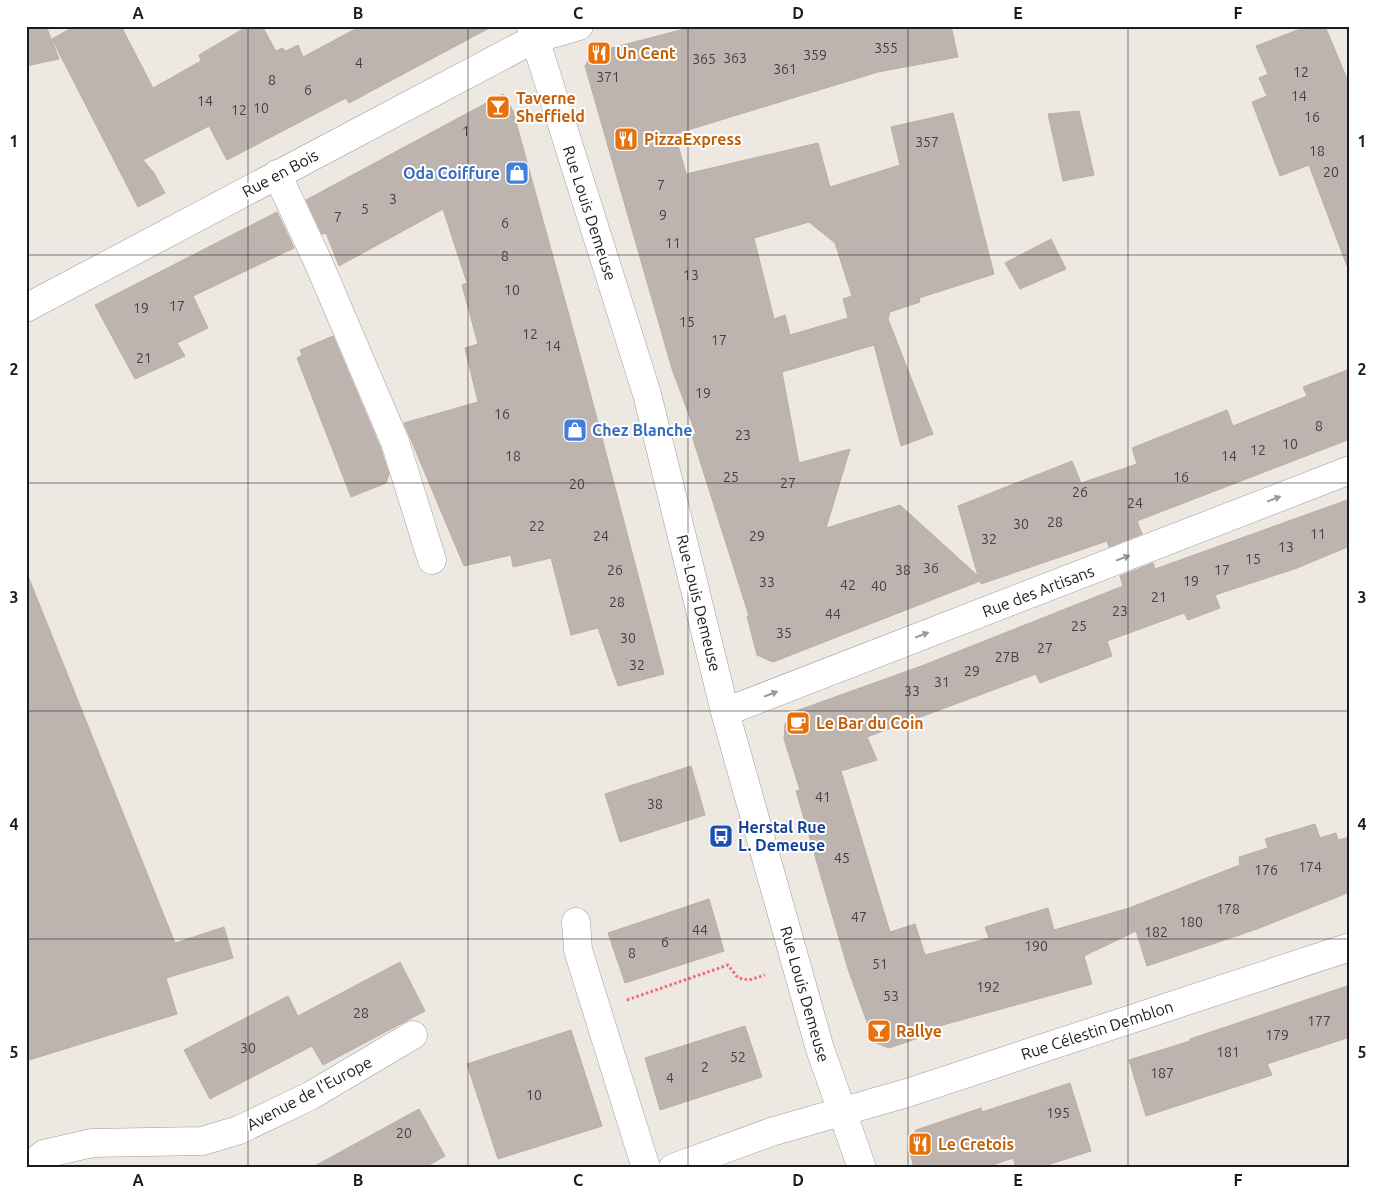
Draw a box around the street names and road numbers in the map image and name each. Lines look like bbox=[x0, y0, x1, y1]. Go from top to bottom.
street label: Rue Louis Demeuse bbox=[560, 143, 620, 283]
street label: Rue en Bois bbox=[239, 145, 321, 201]
street label: Rue Louis Demeuse bbox=[673, 533, 725, 673]
street label: Rue des Artisans bbox=[980, 561, 1096, 621]
street label: Rue Louis Demeuse bbox=[777, 924, 833, 1064]
street label: Rue Célestin Demblon bbox=[1019, 997, 1175, 1063]
street label: Avenue de l'Europe bbox=[243, 1052, 375, 1134]

